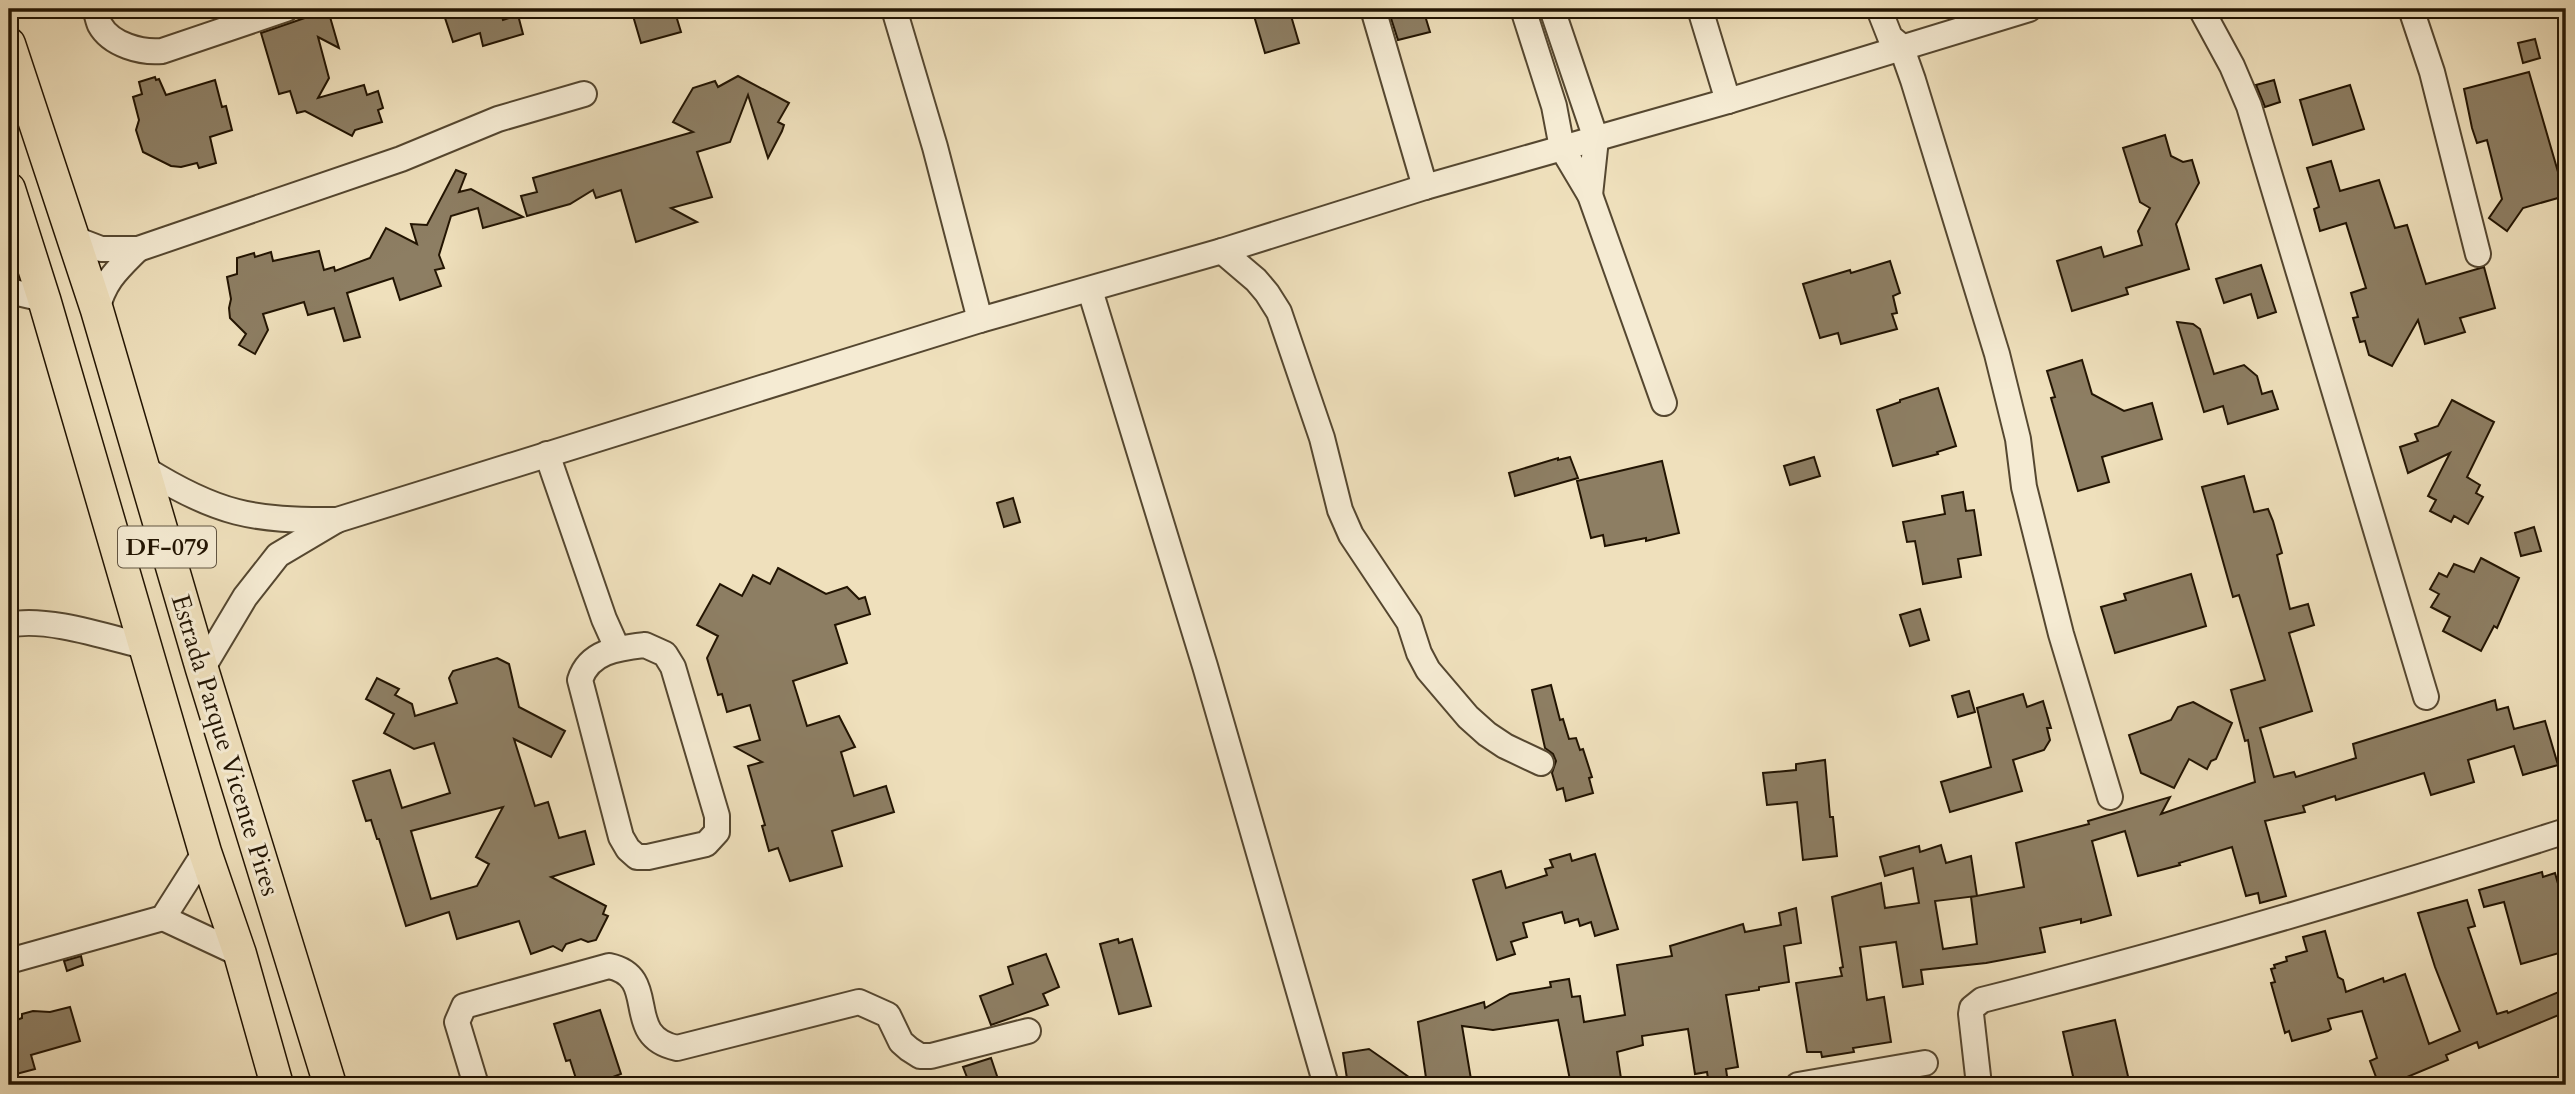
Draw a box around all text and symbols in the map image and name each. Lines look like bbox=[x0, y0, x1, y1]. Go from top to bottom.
road number: DF-079 bbox=[118, 526, 216, 568]
street label: Estrada Parque Vicente Pires bbox=[163, 590, 288, 900]

